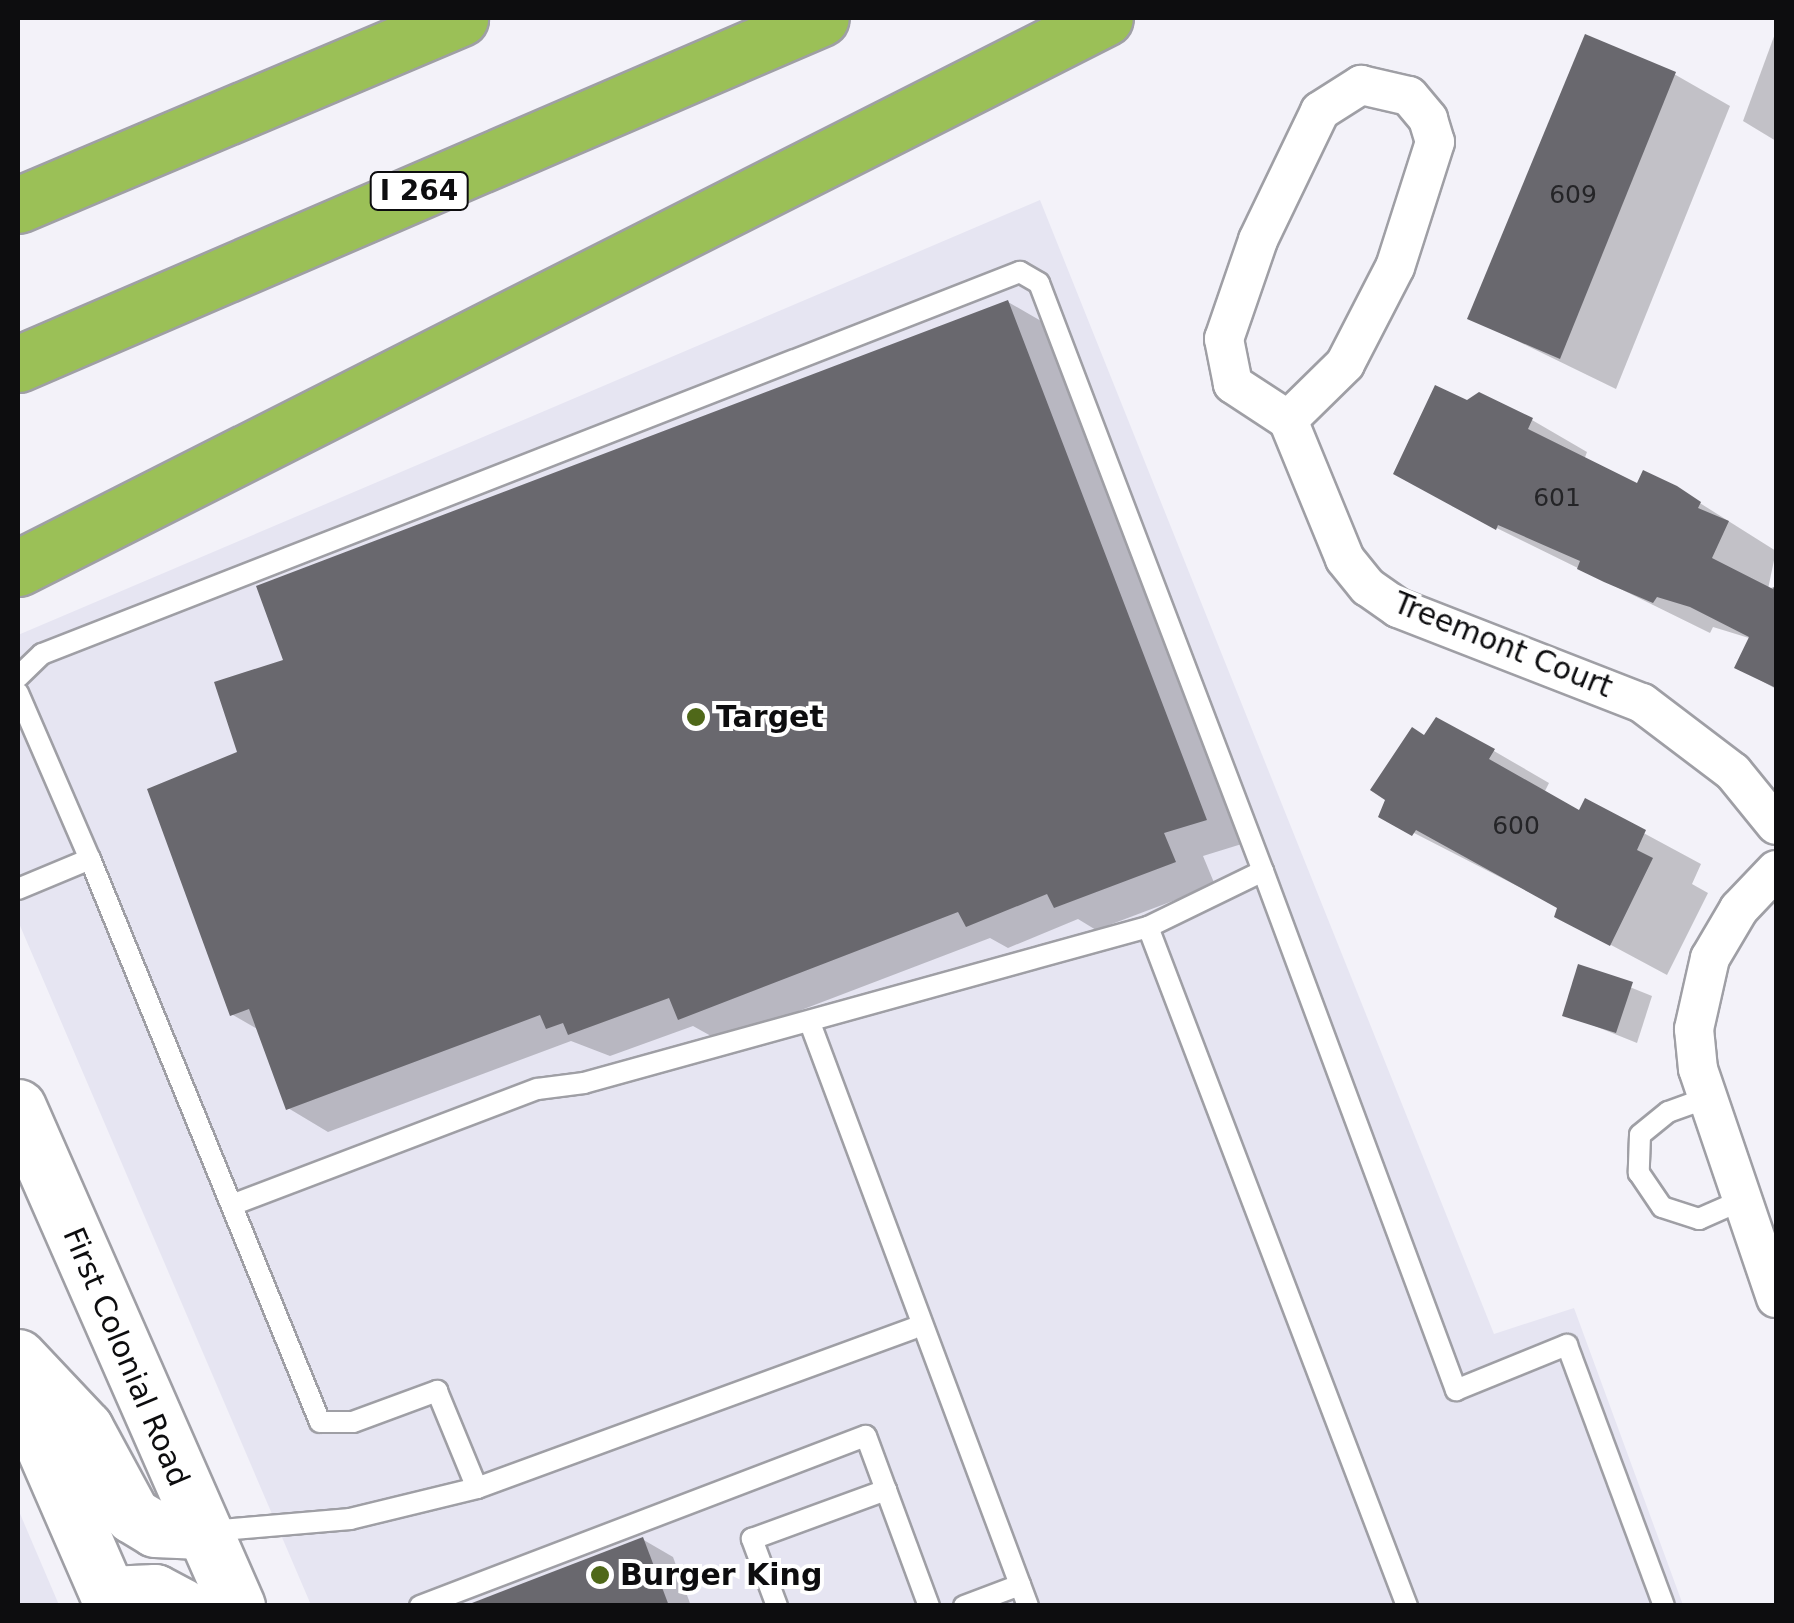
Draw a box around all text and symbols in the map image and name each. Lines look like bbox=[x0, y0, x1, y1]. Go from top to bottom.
road number: I 264 bbox=[369, 168, 469, 214]
house number: 609 bbox=[1549, 180, 1597, 210]
house number: 601 bbox=[1533, 483, 1581, 513]
street label: Treemont Court bbox=[1388, 585, 1618, 705]
place label: Target bbox=[716, 699, 824, 735]
marker: Target bbox=[685, 706, 707, 728]
house number: 600 bbox=[1492, 811, 1540, 841]
street label: First Colonial Road bbox=[55, 1222, 197, 1492]
place label: Burger King bbox=[620, 1557, 822, 1593]
marker: Burger King bbox=[589, 1564, 611, 1586]

